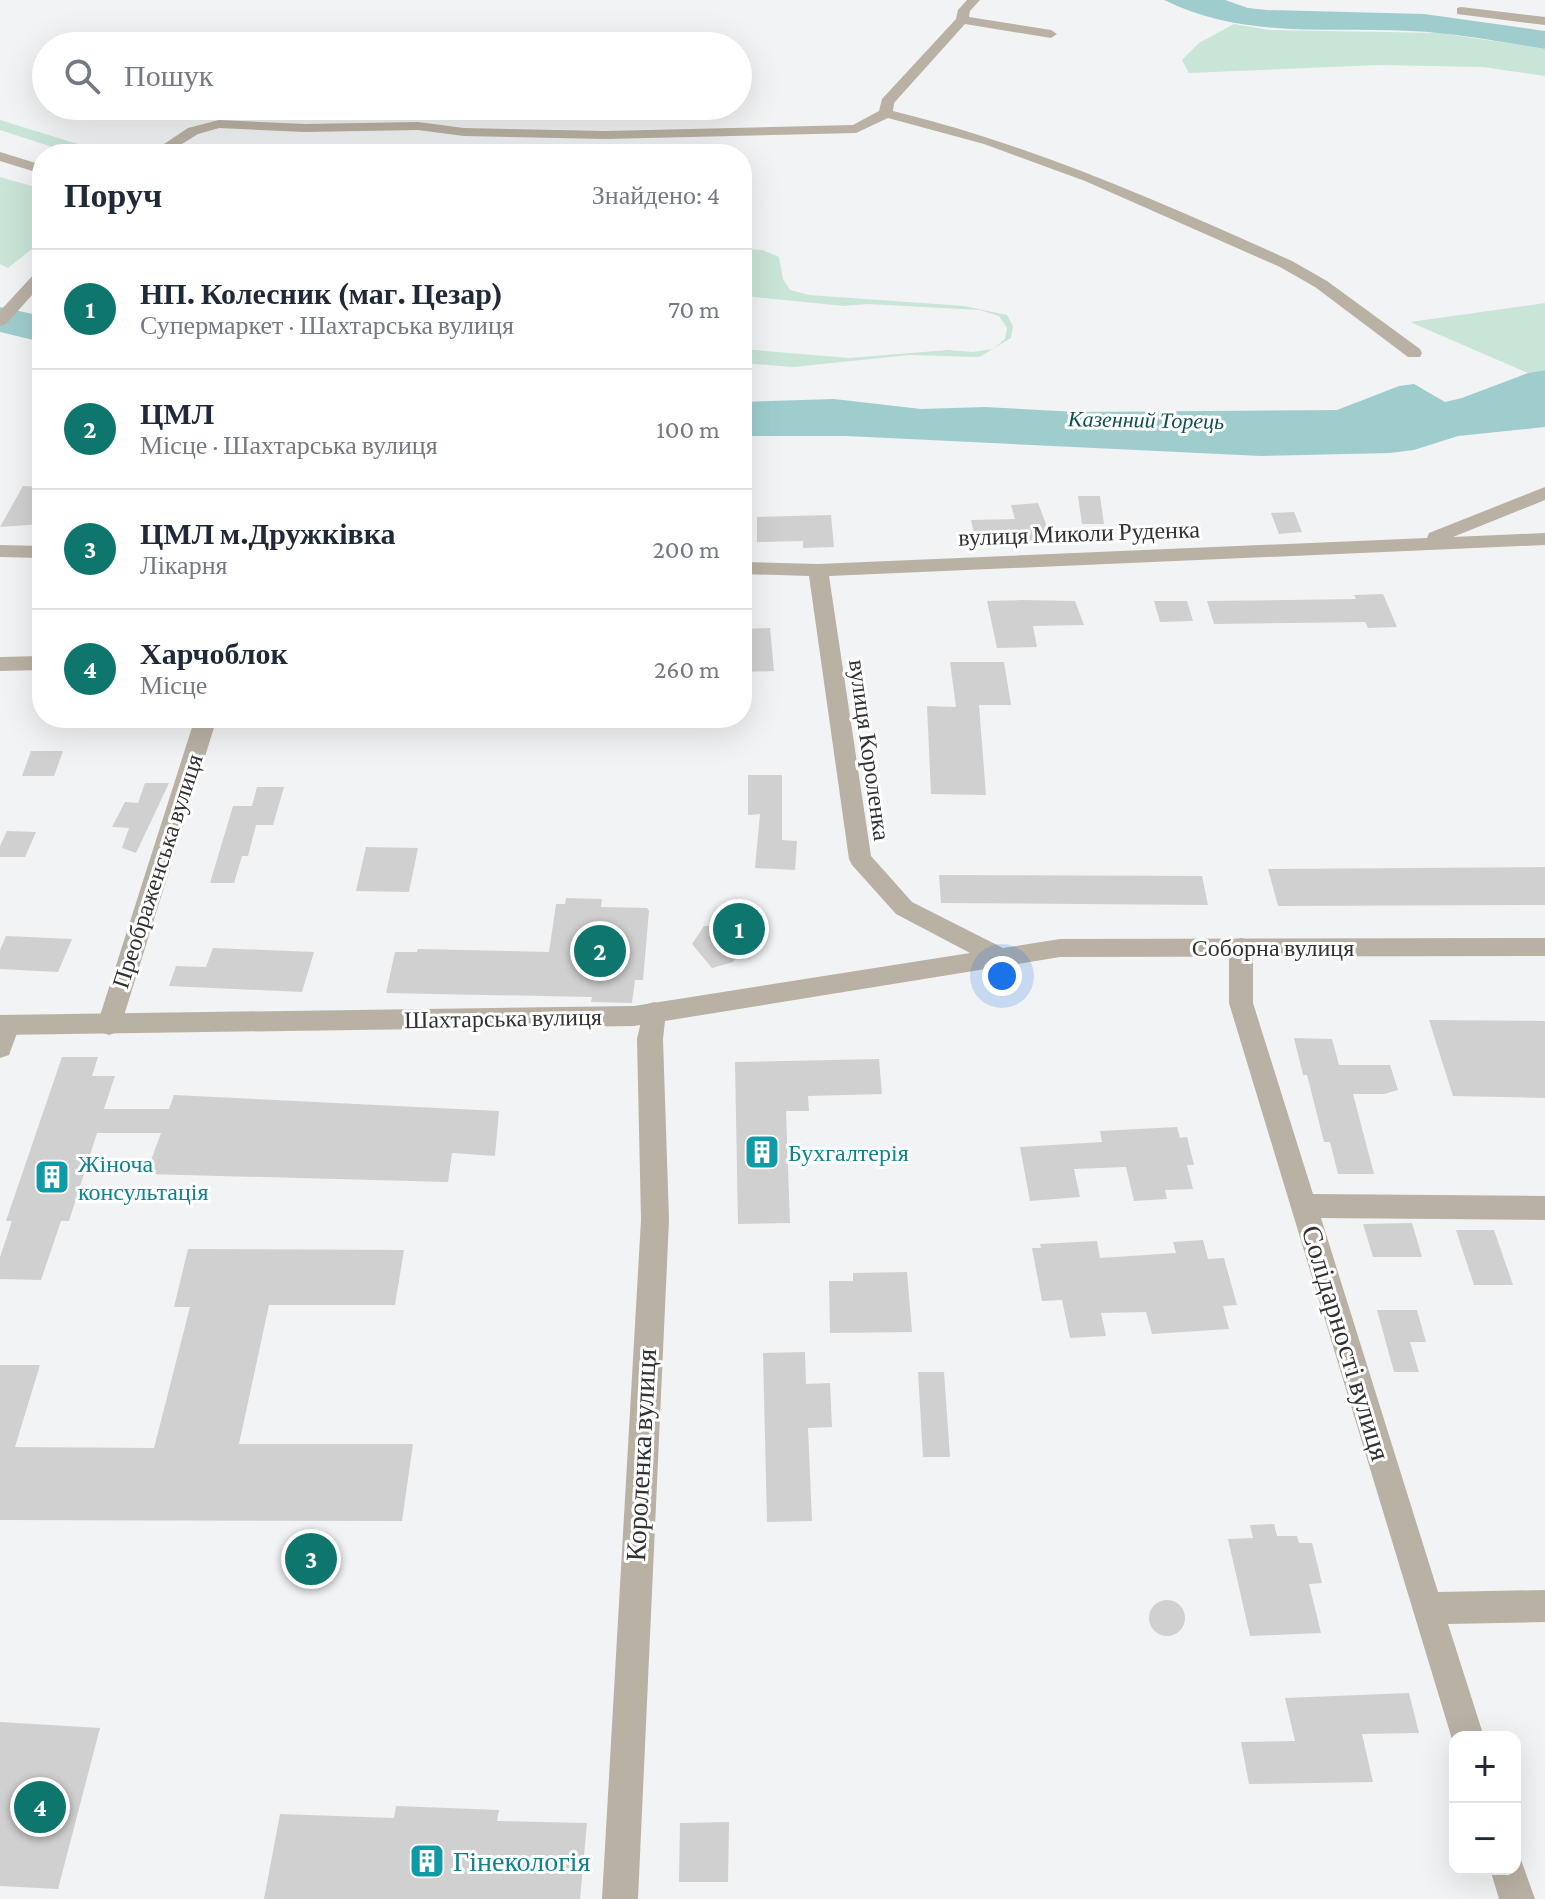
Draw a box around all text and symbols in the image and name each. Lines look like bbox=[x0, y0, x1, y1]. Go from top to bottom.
search box bbox=[32, 32, 752, 120]
icon: search bbox=[60, 54, 104, 98]
text: Пошук bbox=[124, 59, 213, 92]
text: Поруч bbox=[64, 177, 162, 214]
text: Знайдено: 4 bbox=[592, 181, 720, 210]
text: НП. Колесник (маг. Цезар) bbox=[140, 277, 503, 310]
text: 1 bbox=[85, 295, 95, 324]
text: 70 m bbox=[668, 295, 720, 324]
text: Супермаркет · Шахтарська вулиця bbox=[140, 311, 514, 340]
text: ЦМЛ bbox=[140, 397, 214, 430]
water label: Казенний Торець bbox=[1067, 406, 1224, 434]
text: 2 bbox=[83, 415, 97, 444]
text: 100 m bbox=[656, 415, 720, 444]
text: Місце · Шахтарська вулиця bbox=[140, 431, 438, 460]
street label: вулиця Миколи Руденка bbox=[958, 515, 1201, 551]
text: ЦМЛ м.Дружківка bbox=[140, 517, 396, 550]
text: 3 bbox=[84, 535, 96, 564]
text: 200 m bbox=[652, 535, 720, 564]
text: Лікарня bbox=[140, 551, 228, 580]
text: Харчоблок bbox=[140, 637, 288, 670]
text: 4 bbox=[83, 655, 97, 684]
text: 260 m bbox=[654, 655, 720, 684]
street label: вулиця Короленка bbox=[844, 658, 896, 843]
text: Місце bbox=[140, 671, 207, 700]
street label: Преображенська вулиця bbox=[106, 750, 208, 992]
pin: 1 bbox=[713, 899, 765, 959]
pin: 2 bbox=[574, 921, 626, 981]
street label: Соборна вулиця bbox=[1192, 934, 1354, 961]
your location bbox=[982, 956, 1022, 996]
street label: Шахтарська вулиця bbox=[404, 1003, 602, 1033]
building icon: Бухгалтерія bbox=[743, 1133, 781, 1171]
place label: Бухгалтерія bbox=[788, 1139, 909, 1166]
place label: Жіноча консультація bbox=[78, 1150, 209, 1205]
building icon: Жіноча консультація bbox=[33, 1158, 71, 1196]
street label: Солідарності вулиця bbox=[1296, 1222, 1397, 1464]
street label: Короленка вулиця bbox=[620, 1348, 662, 1562]
pin: 3 bbox=[285, 1529, 337, 1589]
map controls bbox=[1449, 1731, 1521, 1875]
button: + bbox=[1449, 1731, 1521, 1803]
pin: 4 bbox=[14, 1777, 66, 1837]
button: − bbox=[1449, 1803, 1521, 1875]
building icon: Гінекологія bbox=[408, 1842, 446, 1880]
place label: Гінекологія bbox=[453, 1846, 590, 1877]

